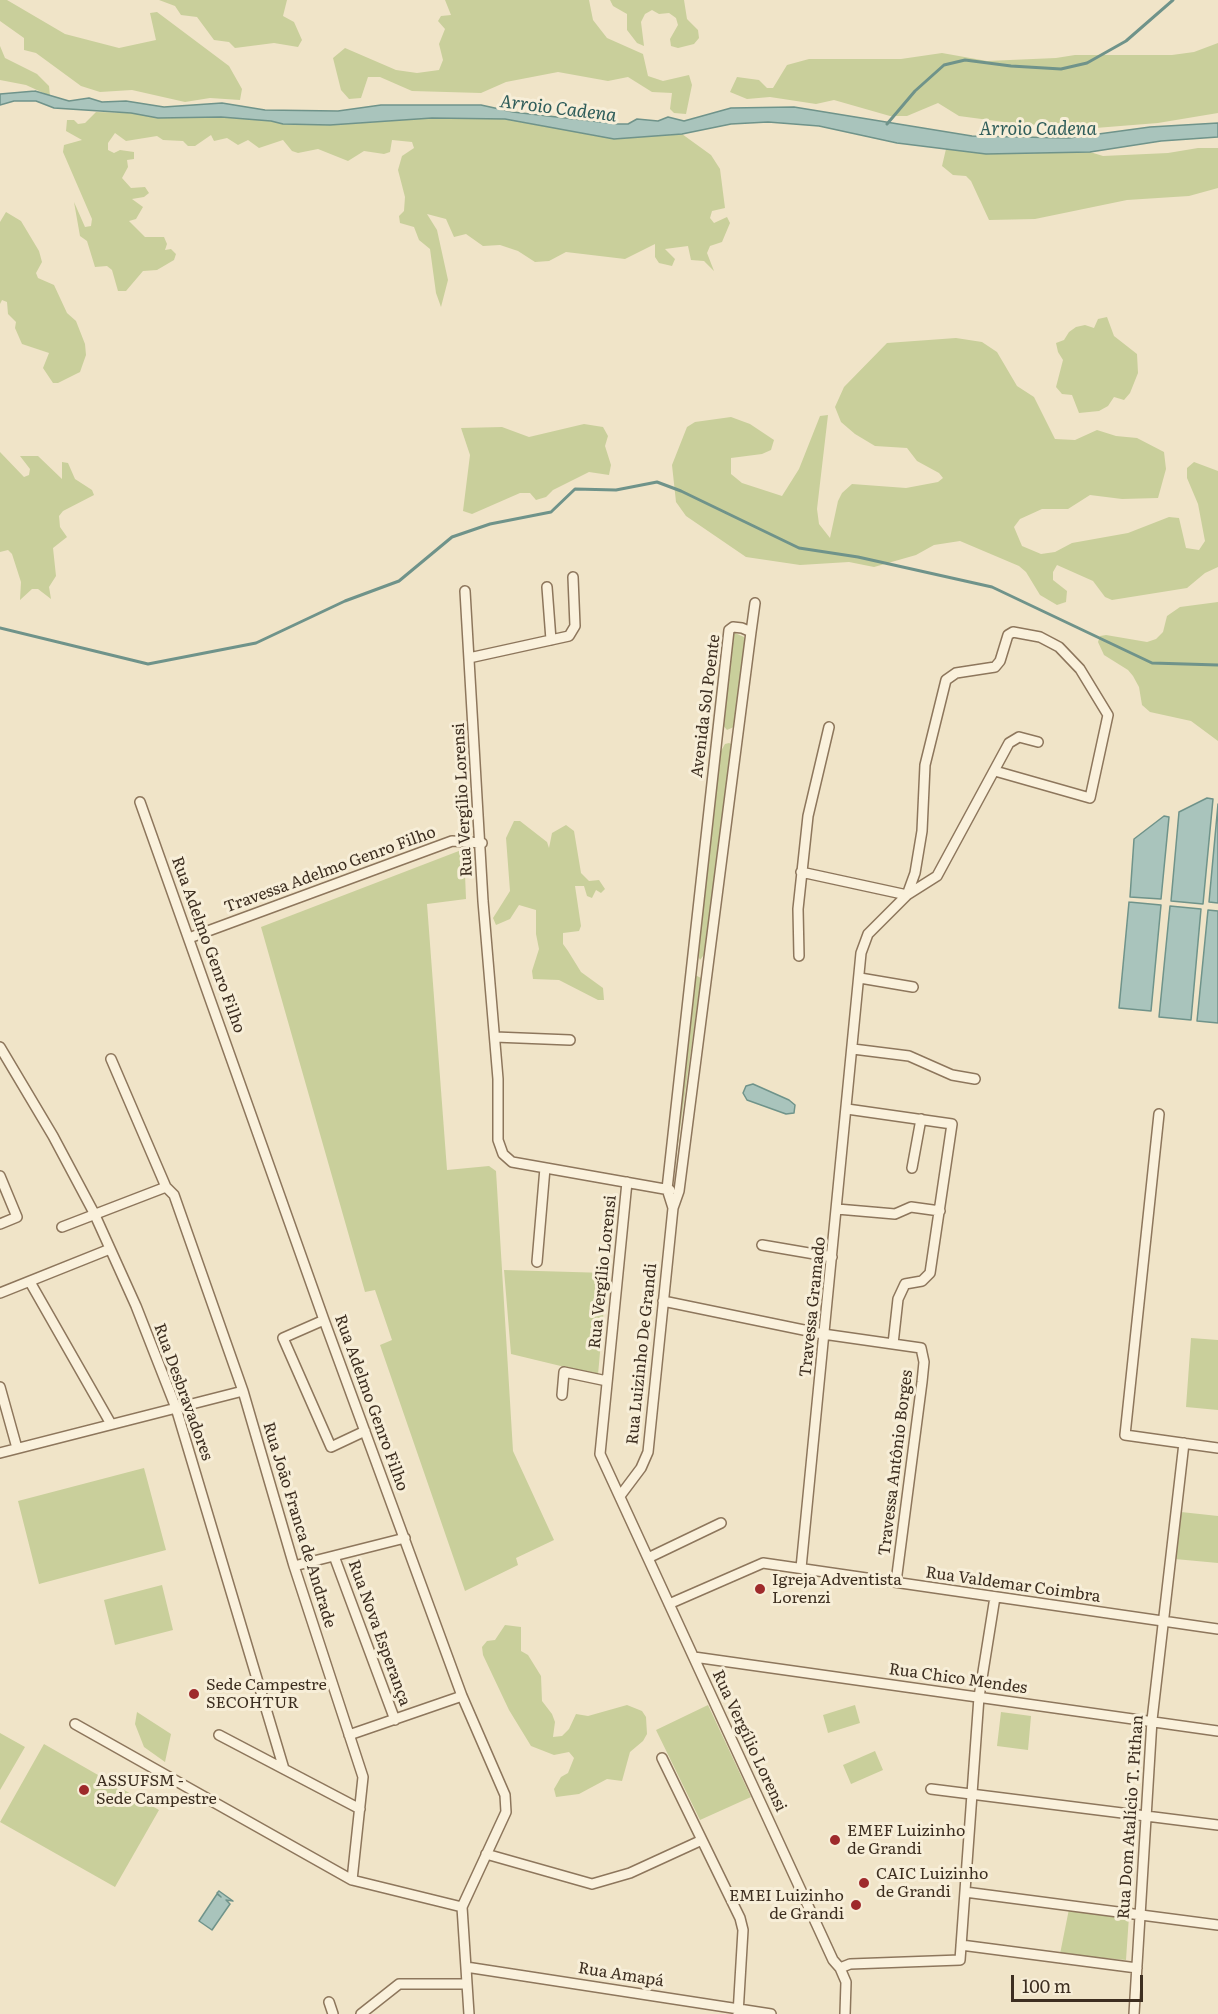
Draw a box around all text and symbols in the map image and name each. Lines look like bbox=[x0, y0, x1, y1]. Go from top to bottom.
water label: Arroio Cadena bbox=[498, 91, 618, 127]
water label: Arroio Cadena bbox=[979, 119, 1097, 141]
street label: Avenida Sol Poente bbox=[688, 633, 724, 779]
street label: Rua Vergílio Lorensi bbox=[449, 722, 477, 878]
street label: Travessa Adelmo Genro Filho bbox=[222, 823, 438, 917]
street label: Rua Adelmo Genro Filho bbox=[167, 854, 249, 1036]
street label: Rua Vergílio Lorensi bbox=[585, 1194, 621, 1350]
street label: Travessa Gramado bbox=[796, 1236, 830, 1378]
street label: Rua Luizinho De Grandi bbox=[623, 1262, 661, 1446]
street label: Rua Adelmo Genro Filho bbox=[330, 1312, 412, 1494]
street label: Rua Desbravadores bbox=[149, 1321, 217, 1463]
street label: Travessa Antônio Borges bbox=[875, 1369, 917, 1557]
street label: Rua João Franca de Andrade bbox=[258, 1420, 340, 1630]
street label: Rua Nova Esperança bbox=[344, 1557, 414, 1709]
street label: Rua Valdemar Coimbra bbox=[924, 1563, 1102, 1607]
place label: Igreja Adventista Lorenzi bbox=[772, 1570, 902, 1608]
marker: Igreja Adventista Lorenzi bbox=[753, 1582, 767, 1596]
street label: Rua Chico Mendes bbox=[888, 1660, 1028, 1698]
street label: Rua Vergílio Lorensi bbox=[708, 1667, 790, 1815]
place label: Sede Campestre SECOHTUR bbox=[206, 1675, 327, 1713]
marker: Sede Campestre SECOHTUR bbox=[187, 1687, 201, 1701]
street label: Rua Dom Atalício T. Pithan bbox=[1114, 1714, 1148, 1920]
place label: ASSUFSM - Sede Campestre bbox=[96, 1771, 217, 1809]
marker: ASSUFSM - Sede Campestre bbox=[77, 1783, 91, 1797]
place label: EMEF Luizinho de Grandi bbox=[847, 1821, 965, 1859]
marker: EMEF Luizinho de Grandi bbox=[828, 1833, 842, 1847]
place label: CAIC Luizinho de Grandi bbox=[876, 1864, 988, 1902]
marker: CAIC Luizinho de Grandi bbox=[857, 1876, 871, 1890]
place label: EMEI Luizinho de Grandi bbox=[729, 1886, 844, 1924]
marker: EMEI Luizinho de Grandi bbox=[849, 1898, 863, 1912]
street label: Rua Amapá bbox=[577, 1959, 665, 1991]
scale bar bbox=[1014, 1963, 1146, 2001]
text: 100 m bbox=[1022, 1972, 1071, 1999]

